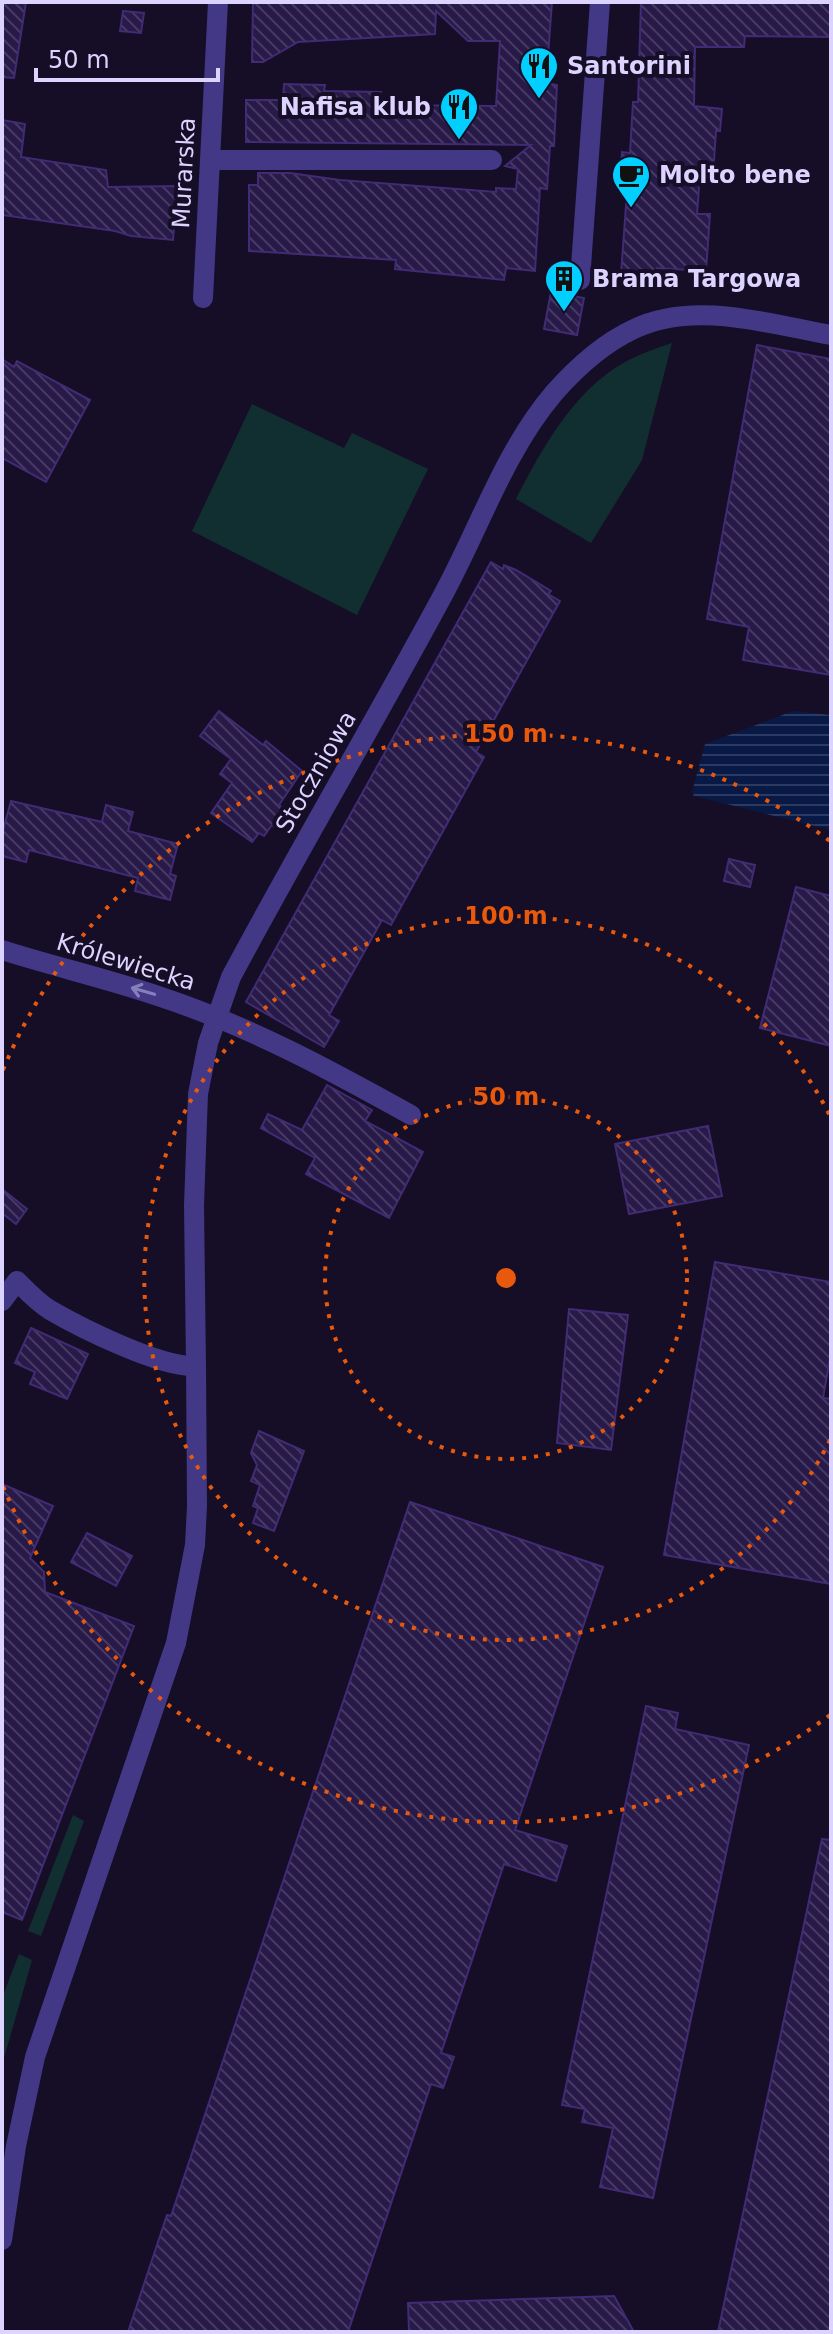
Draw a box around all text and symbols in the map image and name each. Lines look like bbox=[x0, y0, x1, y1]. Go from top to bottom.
scale bar bbox=[36, 32, 218, 82]
restaurant icon: Santorini bbox=[518, 45, 560, 100]
text: 50 m bbox=[48, 46, 110, 74]
place label: Santorini bbox=[567, 52, 691, 80]
restaurant icon: Nafisa klub bbox=[438, 86, 480, 141]
place label: Nafisa klub bbox=[280, 93, 431, 121]
street label: Murarska bbox=[167, 117, 201, 229]
cafe icon: Molto bene bbox=[610, 154, 652, 209]
place label: Molto bene bbox=[659, 161, 811, 189]
building icon: Brama Targowa bbox=[543, 258, 585, 313]
place label: Brama Targowa bbox=[592, 265, 801, 293]
street label: Stoczniowa bbox=[270, 706, 362, 838]
text: 150 m bbox=[464, 720, 548, 748]
text: 100 m bbox=[464, 902, 548, 930]
street label: Królewiecka bbox=[53, 928, 199, 996]
one-way arrow bbox=[130, 983, 156, 998]
text: 50 m bbox=[473, 1083, 539, 1111]
centre of rings bbox=[492, 1264, 520, 1292]

